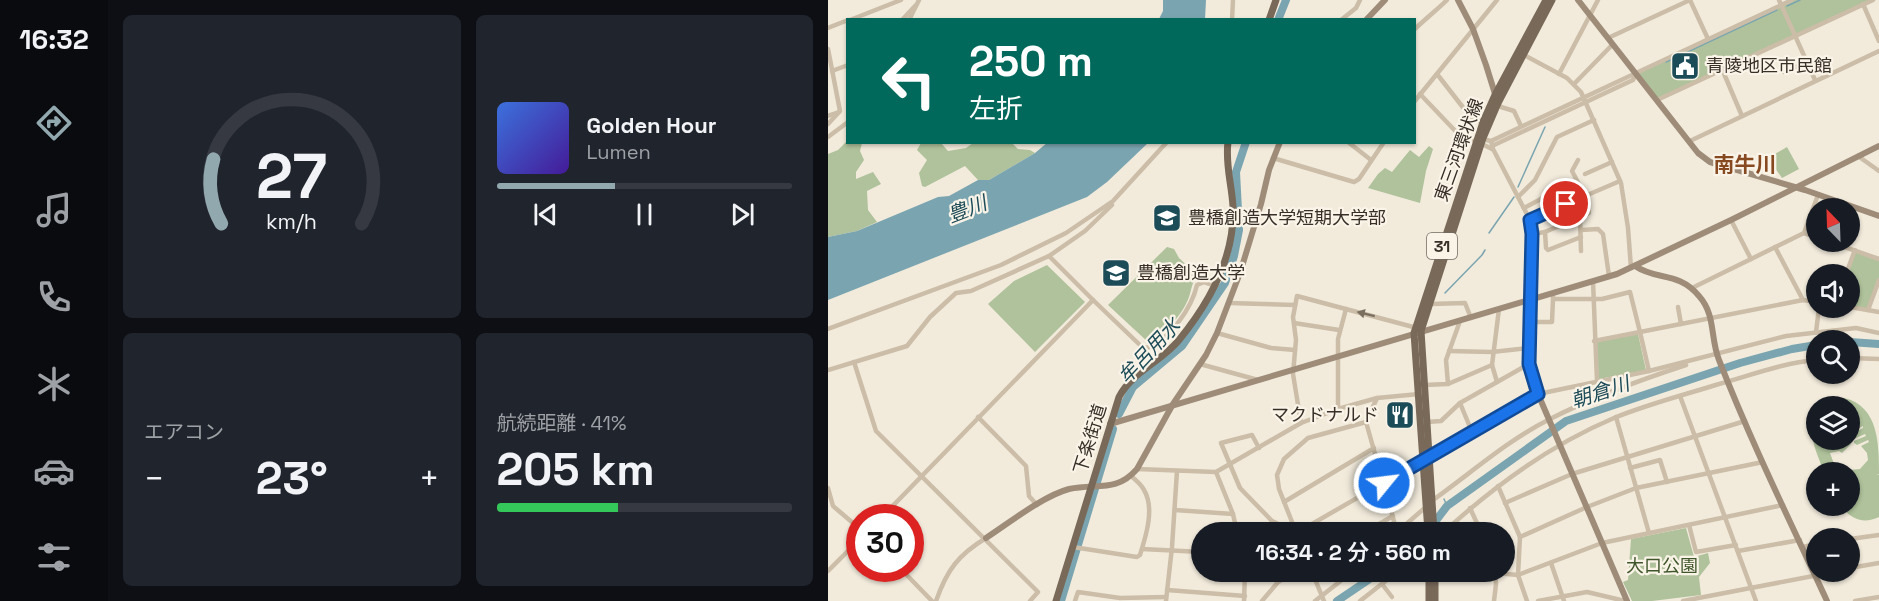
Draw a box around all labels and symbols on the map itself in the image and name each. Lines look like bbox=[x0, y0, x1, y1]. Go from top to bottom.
public building icon: 青陵地区市民館 bbox=[1669, 50, 1701, 82]
place label: 青陵地区市民館 bbox=[1706, 54, 1832, 77]
street label: 東三河環状線 bbox=[1429, 95, 1488, 205]
district label: 南牛川 bbox=[1714, 151, 1777, 178]
pin bbox=[1540, 178, 1591, 229]
water label: 豊川 bbox=[944, 189, 992, 228]
north arrow bbox=[1806, 198, 1860, 252]
school or university icon: 豊橋創造大学短期大学部 bbox=[1151, 202, 1183, 234]
place label: 豊橋創造大学短期大学部 bbox=[1188, 206, 1386, 229]
road number: 31 bbox=[1427, 233, 1457, 259]
school or university icon: 豊橋創造大学 bbox=[1100, 257, 1132, 289]
place label: 豊橋創造大学 bbox=[1137, 261, 1245, 284]
one-way arrow bbox=[1357, 308, 1375, 318]
water label: 牟呂用水 bbox=[1112, 311, 1187, 389]
water label: 朝倉川 bbox=[1567, 370, 1634, 414]
restaurant icon: マクドナルド bbox=[1384, 399, 1416, 431]
street label: 下条街道 bbox=[1068, 401, 1111, 477]
place label: マクドナルド bbox=[1271, 403, 1379, 426]
position arrow bbox=[1352, 451, 1416, 515]
speed limit sign: 30 bbox=[846, 504, 924, 582]
park label: 大口公園 bbox=[1626, 554, 1698, 577]

